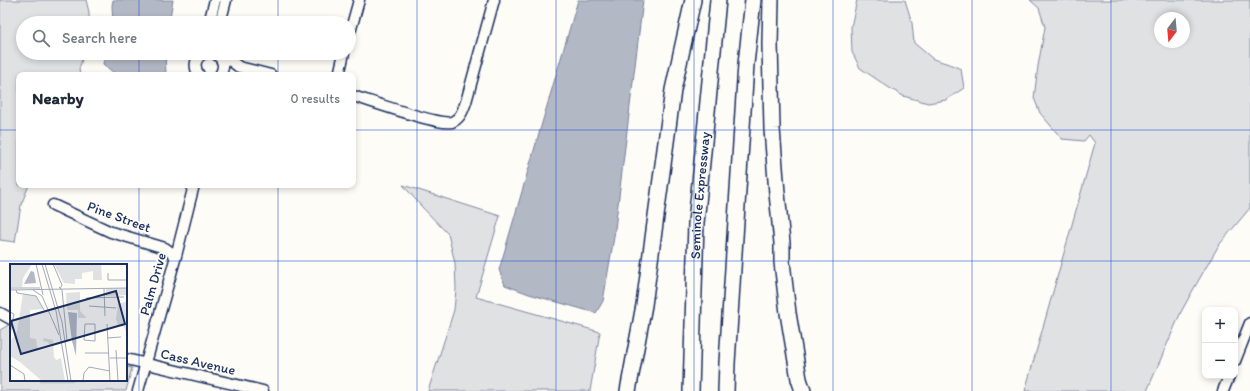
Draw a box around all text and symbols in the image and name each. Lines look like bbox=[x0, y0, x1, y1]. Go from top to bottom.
north arrow bbox=[1154, 12, 1190, 48]
search box bbox=[16, 16, 356, 60]
icon: search bbox=[30, 27, 52, 49]
text: Search here bbox=[62, 29, 137, 47]
text: Nearby bbox=[32, 88, 84, 108]
text: 0 results bbox=[290, 91, 340, 106]
street label: Seminole Expressway bbox=[686, 130, 714, 259]
street label: Pine Street bbox=[85, 198, 153, 236]
street label: Palm Drive bbox=[136, 250, 170, 317]
inset map bbox=[10, 264, 127, 381]
map controls bbox=[1202, 307, 1238, 379]
button: + bbox=[1202, 307, 1238, 343]
button: − bbox=[1202, 343, 1238, 379]
street label: Cass Avenue bbox=[159, 345, 237, 379]

